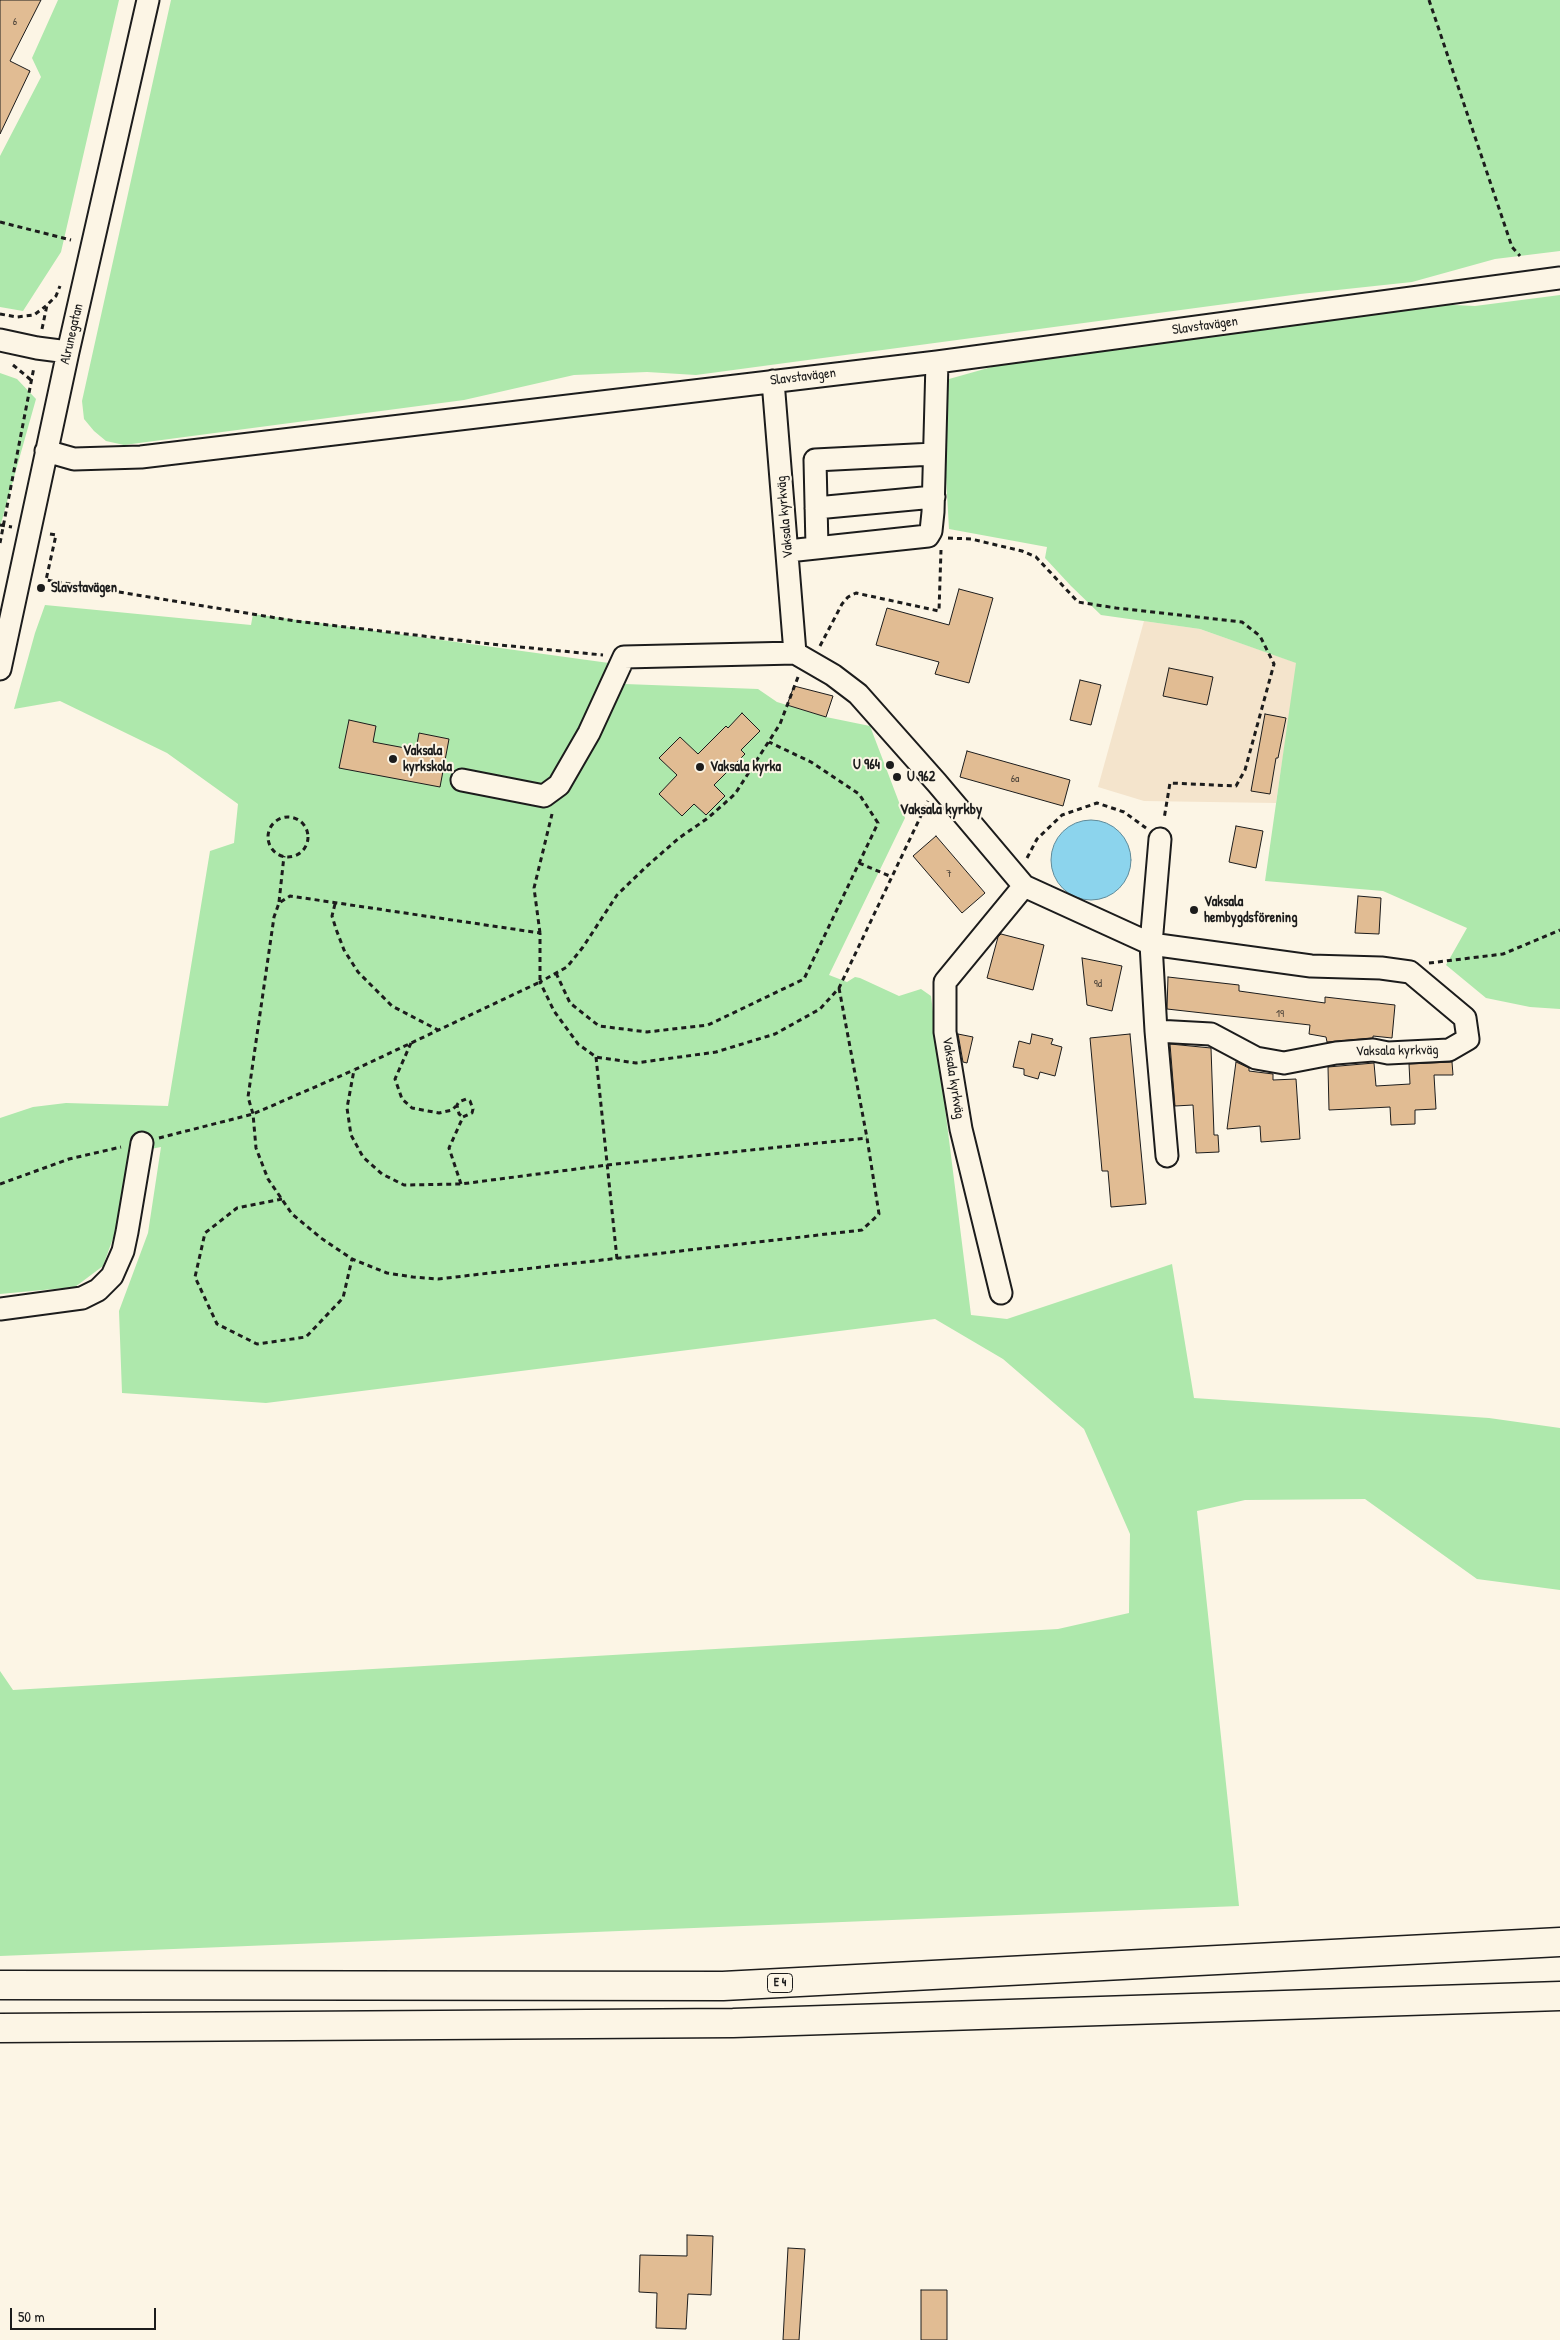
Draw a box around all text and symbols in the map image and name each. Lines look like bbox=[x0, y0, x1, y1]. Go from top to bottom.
house number: 6 bbox=[13, 15, 17, 29]
street label: Alrunegatan bbox=[57, 302, 87, 366]
street label: Slavstavägen bbox=[1171, 313, 1239, 339]
street label: Slavstavägen bbox=[769, 365, 837, 389]
street label: Vaksala kyrkväg bbox=[773, 475, 797, 559]
place label: Slavstavägen bbox=[51, 580, 117, 596]
marker: Slavstavägen bbox=[35, 582, 47, 594]
place label: Vaksala kyrkskola bbox=[403, 743, 452, 776]
marker: Vaksala kyrkskola bbox=[387, 753, 399, 765]
place label: U 964 bbox=[853, 757, 880, 773]
place label: Vaksala kyrka bbox=[710, 759, 781, 775]
marker: U 964 bbox=[884, 759, 896, 771]
marker: Vaksala kyrka bbox=[694, 761, 706, 773]
place label: U 962 bbox=[907, 769, 935, 785]
marker: U 962 bbox=[891, 771, 903, 783]
house number: 6a bbox=[1011, 772, 1019, 786]
district label: Vaksala kyrkby bbox=[900, 801, 982, 819]
house number: 7 bbox=[946, 867, 952, 881]
place label: Vaksala hembygdsförening bbox=[1204, 894, 1297, 926]
marker: Vaksala hembygdsförening bbox=[1188, 904, 1200, 916]
house number: 9d bbox=[1094, 977, 1102, 991]
house number: 19 bbox=[1276, 1007, 1284, 1021]
street label: Vaksala kyrkväg bbox=[938, 1036, 968, 1120]
street label: Vaksala kyrkväg bbox=[1355, 1042, 1439, 1060]
road number: E 4 bbox=[768, 1974, 792, 1992]
scale bar bbox=[12, 2298, 159, 2330]
text: 50 m bbox=[18, 2306, 45, 2327]

